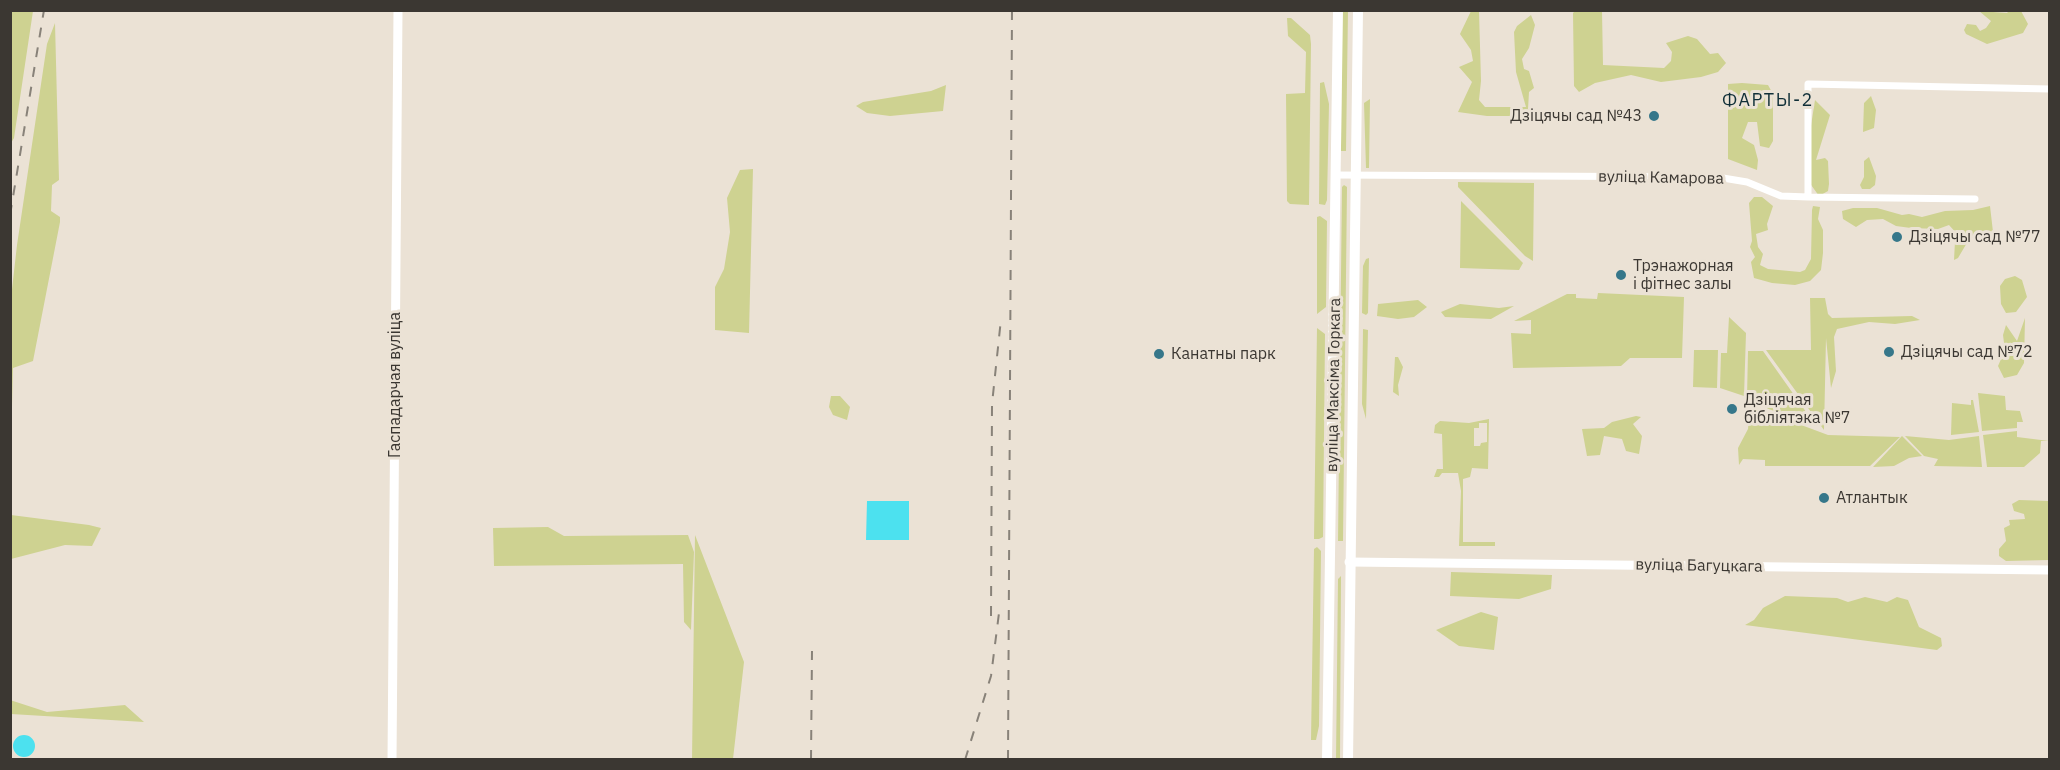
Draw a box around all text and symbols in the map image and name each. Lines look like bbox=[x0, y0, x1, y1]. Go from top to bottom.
district label: ФАРТЫ-2 bbox=[1722, 90, 1814, 112]
place label: Дзіцячы сад №43 bbox=[1510, 106, 1642, 126]
marker: Дзіцячы сад №43 bbox=[1647, 109, 1661, 123]
street label: вуліца Камарова bbox=[1598, 167, 1724, 189]
place label: Дзіцячы сад №77 bbox=[1909, 227, 2041, 247]
marker: Дзіцячы сад №77 bbox=[1890, 230, 1904, 244]
place label: Трэнажорная і фітнес залы bbox=[1633, 256, 1734, 294]
marker: Трэнажорная і фітнес залы bbox=[1614, 268, 1628, 282]
street label: вуліца Максіма Горкага bbox=[1323, 298, 1345, 472]
street label: Гаспадарчая вуліца bbox=[385, 312, 405, 458]
place label: Дзіцячы сад №72 bbox=[1901, 342, 2033, 362]
place label: Канатны парк bbox=[1171, 344, 1276, 364]
marker: Дзіцячы сад №72 bbox=[1882, 345, 1896, 359]
marker: Канатны парк bbox=[1152, 347, 1166, 361]
place label: Дзіцячая бібліятэка №7 bbox=[1744, 390, 1850, 428]
marker: Дзіцячая бібліятэка №7 bbox=[1725, 402, 1739, 416]
place label: Атлантык bbox=[1836, 488, 1908, 508]
marker: Атлантык bbox=[1817, 491, 1831, 505]
street label: вуліца Багуцкага bbox=[1635, 555, 1763, 577]

